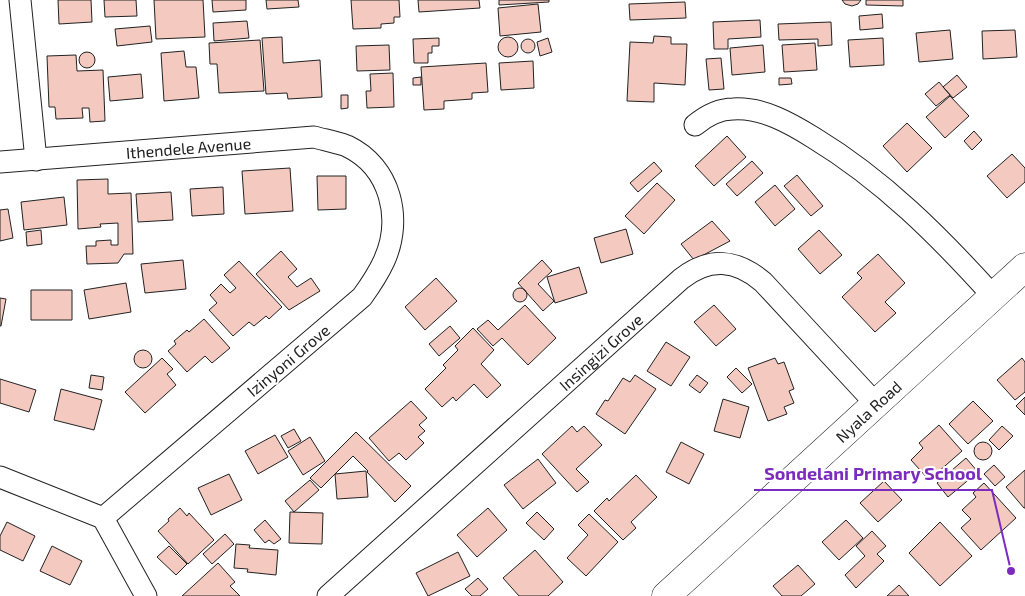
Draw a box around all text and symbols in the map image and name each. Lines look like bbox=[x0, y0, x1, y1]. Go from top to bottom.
street label: Ithendele Avenue bbox=[125, 133, 252, 161]
street label: Insingizi Grove bbox=[555, 309, 646, 394]
street label: Izinyoni Grove bbox=[243, 320, 333, 400]
street label: Nyala Road bbox=[831, 376, 905, 446]
callout: Sondelani Primary School bbox=[754, 457, 992, 490]
text: Sondelani Primary School bbox=[764, 462, 982, 484]

